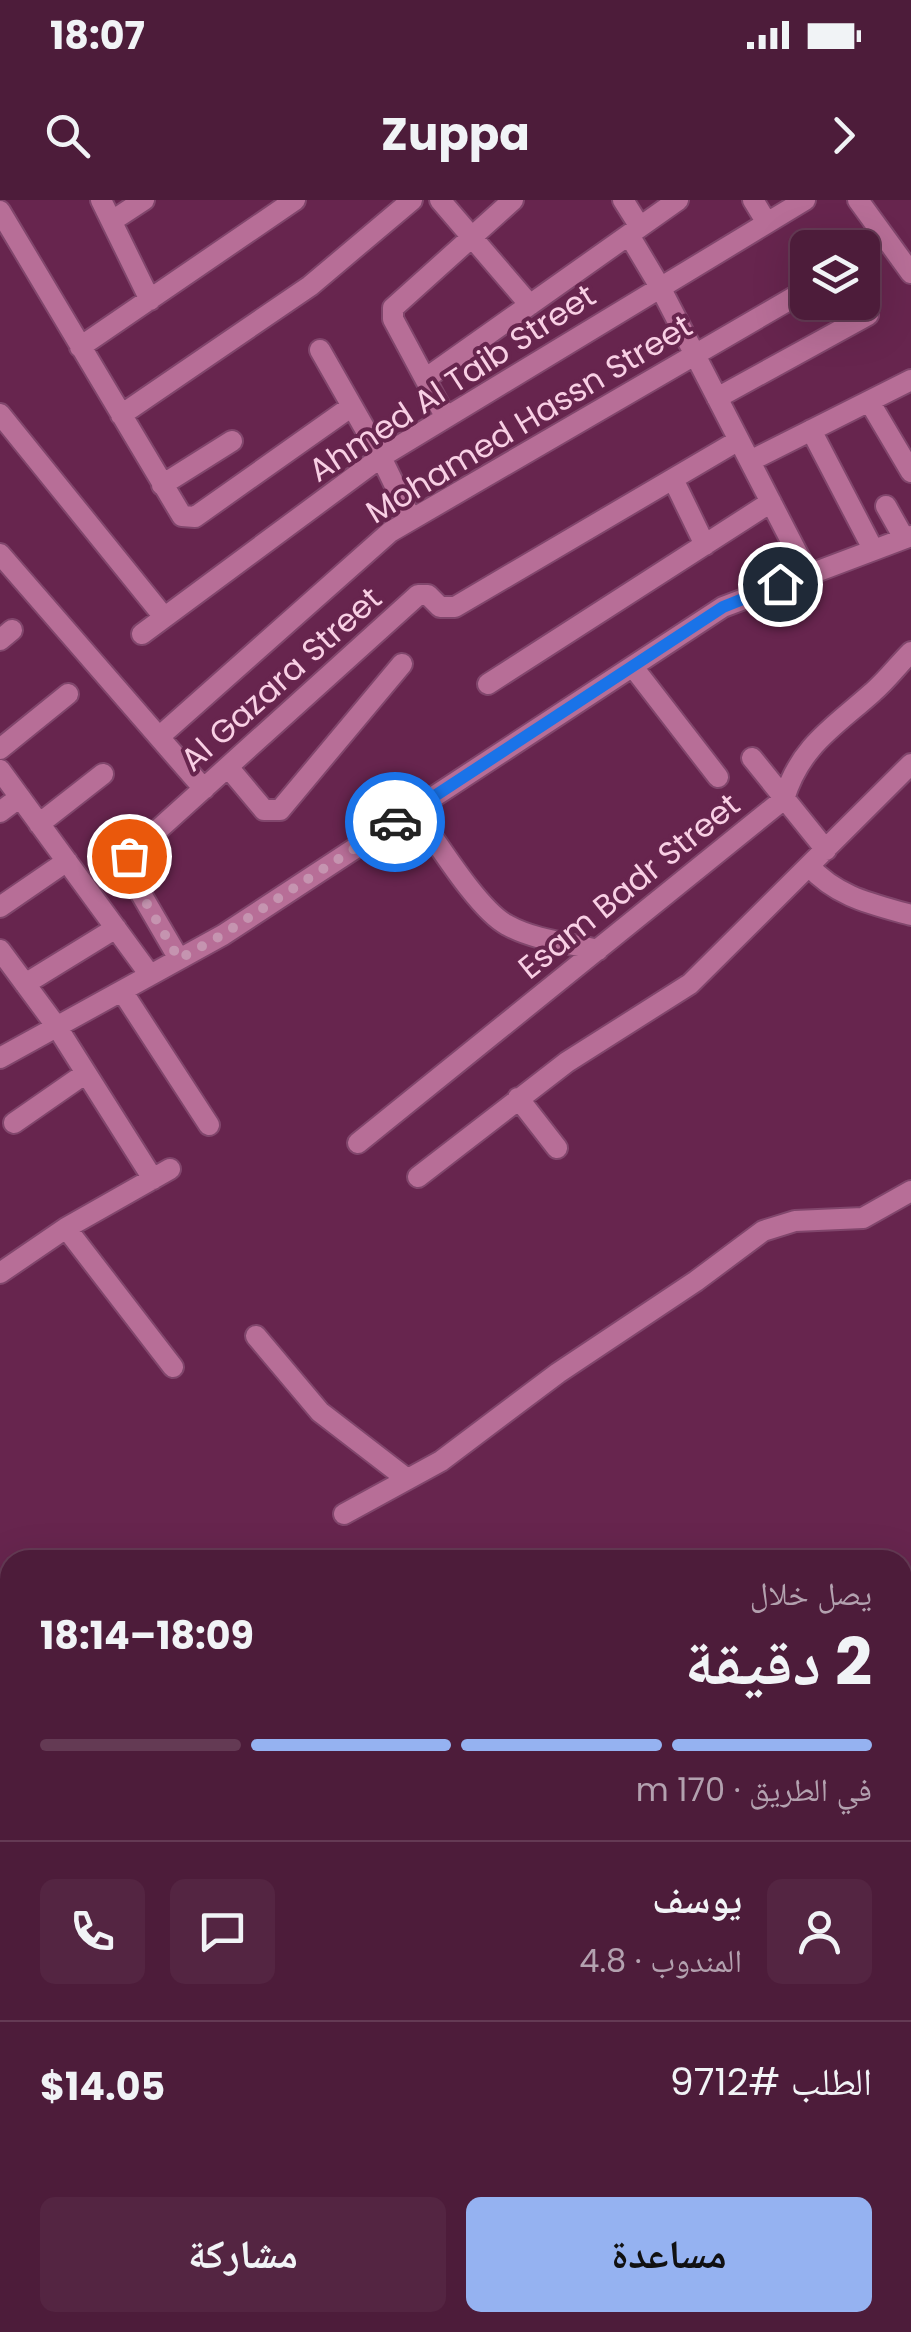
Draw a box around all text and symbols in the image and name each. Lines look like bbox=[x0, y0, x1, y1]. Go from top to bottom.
text: 18:07 bbox=[50, 9, 145, 62]
text: Zuppa bbox=[381, 103, 530, 166]
icon: search bbox=[40, 108, 95, 163]
icon: forward bbox=[816, 108, 871, 163]
map controls bbox=[790, 230, 880, 320]
button: layers bbox=[790, 230, 880, 320]
street label: Ahmed Al Taib Street bbox=[300, 273, 604, 492]
street label: Mohamed Hassn Street bbox=[357, 303, 700, 534]
pin bbox=[738, 542, 823, 627]
icon: home bbox=[753, 557, 808, 612]
street label: Al Gazara Street bbox=[170, 576, 391, 781]
courier bbox=[345, 772, 445, 872]
street label: Esam Badr Street bbox=[508, 782, 749, 989]
icon: car bbox=[368, 795, 423, 850]
pin bbox=[87, 814, 172, 899]
icon: bag bbox=[102, 829, 157, 884]
text: يصل خلال bbox=[750, 1571, 872, 1616]
text: 18:09–18:14 bbox=[40, 1609, 254, 1662]
text: 2 دقيقة bbox=[685, 1617, 872, 1708]
text: في الطريق · 170 m bbox=[636, 1767, 872, 1812]
text: يوسف bbox=[652, 1873, 742, 1926]
button: phone bbox=[40, 1879, 145, 1984]
button: chat bbox=[170, 1879, 275, 1984]
button: person bbox=[767, 1879, 872, 1984]
text: المندوب · 4.8 bbox=[579, 1938, 742, 1983]
text: الطلب #9712 bbox=[670, 2055, 872, 2108]
text: $14.05 bbox=[40, 2060, 165, 2113]
button: مشاركة bbox=[40, 2197, 446, 2312]
button: مساعدة bbox=[466, 2197, 872, 2312]

